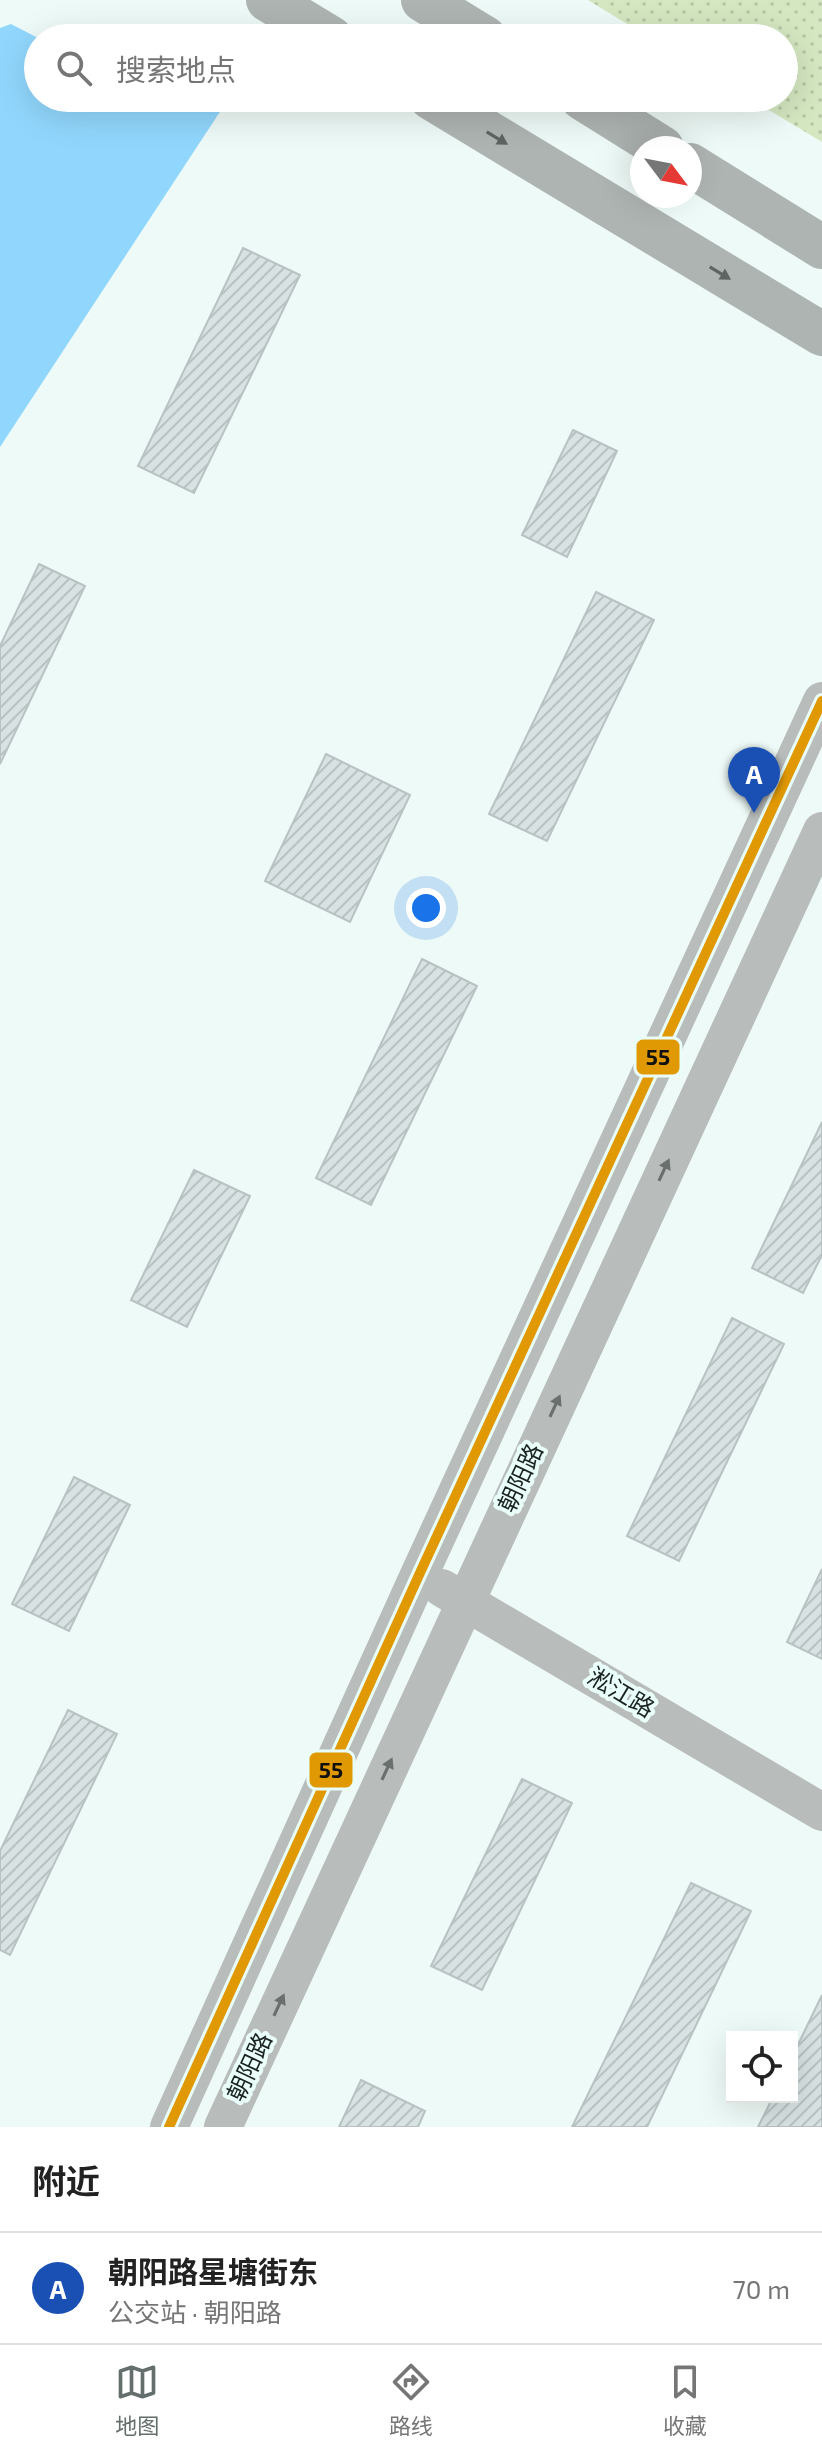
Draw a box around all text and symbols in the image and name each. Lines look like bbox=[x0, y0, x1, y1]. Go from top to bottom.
search box bbox=[24, 24, 798, 112]
icon: search bbox=[52, 46, 96, 90]
text: 搜索地点 bbox=[116, 51, 236, 87]
one-way arrow bbox=[486, 131, 508, 145]
north arrow bbox=[630, 136, 702, 208]
one-way arrow bbox=[709, 265, 731, 279]
pin: A bbox=[728, 747, 780, 813]
your location bbox=[406, 888, 446, 928]
line badge: 55 bbox=[635, 1038, 681, 1076]
text: 55 bbox=[646, 1043, 670, 1069]
one-way arrow bbox=[657, 1158, 671, 1182]
one-way arrow bbox=[548, 1394, 562, 1417]
street label: 朝阳路 bbox=[491, 1439, 548, 1516]
street label: 淞江路 bbox=[583, 1661, 660, 1723]
line badge: 55 bbox=[308, 1751, 354, 1789]
text: 55 bbox=[319, 1756, 343, 1782]
one-way arrow bbox=[380, 1757, 394, 1781]
one-way arrow bbox=[272, 1993, 286, 2017]
street label: 朝阳路 bbox=[220, 2028, 277, 2105]
map controls bbox=[726, 2031, 798, 2103]
button: locate bbox=[726, 2031, 798, 2103]
text: 附近 bbox=[32, 2160, 100, 2201]
text: 朝阳路星塘街东 bbox=[108, 2253, 318, 2289]
text: A bbox=[50, 2273, 66, 2304]
text: 70 m bbox=[732, 2273, 790, 2304]
text: 公交站 · 朝阳路 bbox=[108, 2296, 282, 2327]
tab: 地图 bbox=[115, 2360, 159, 2440]
tab: 路线 bbox=[389, 2360, 433, 2440]
tab: 收藏 bbox=[663, 2360, 707, 2440]

